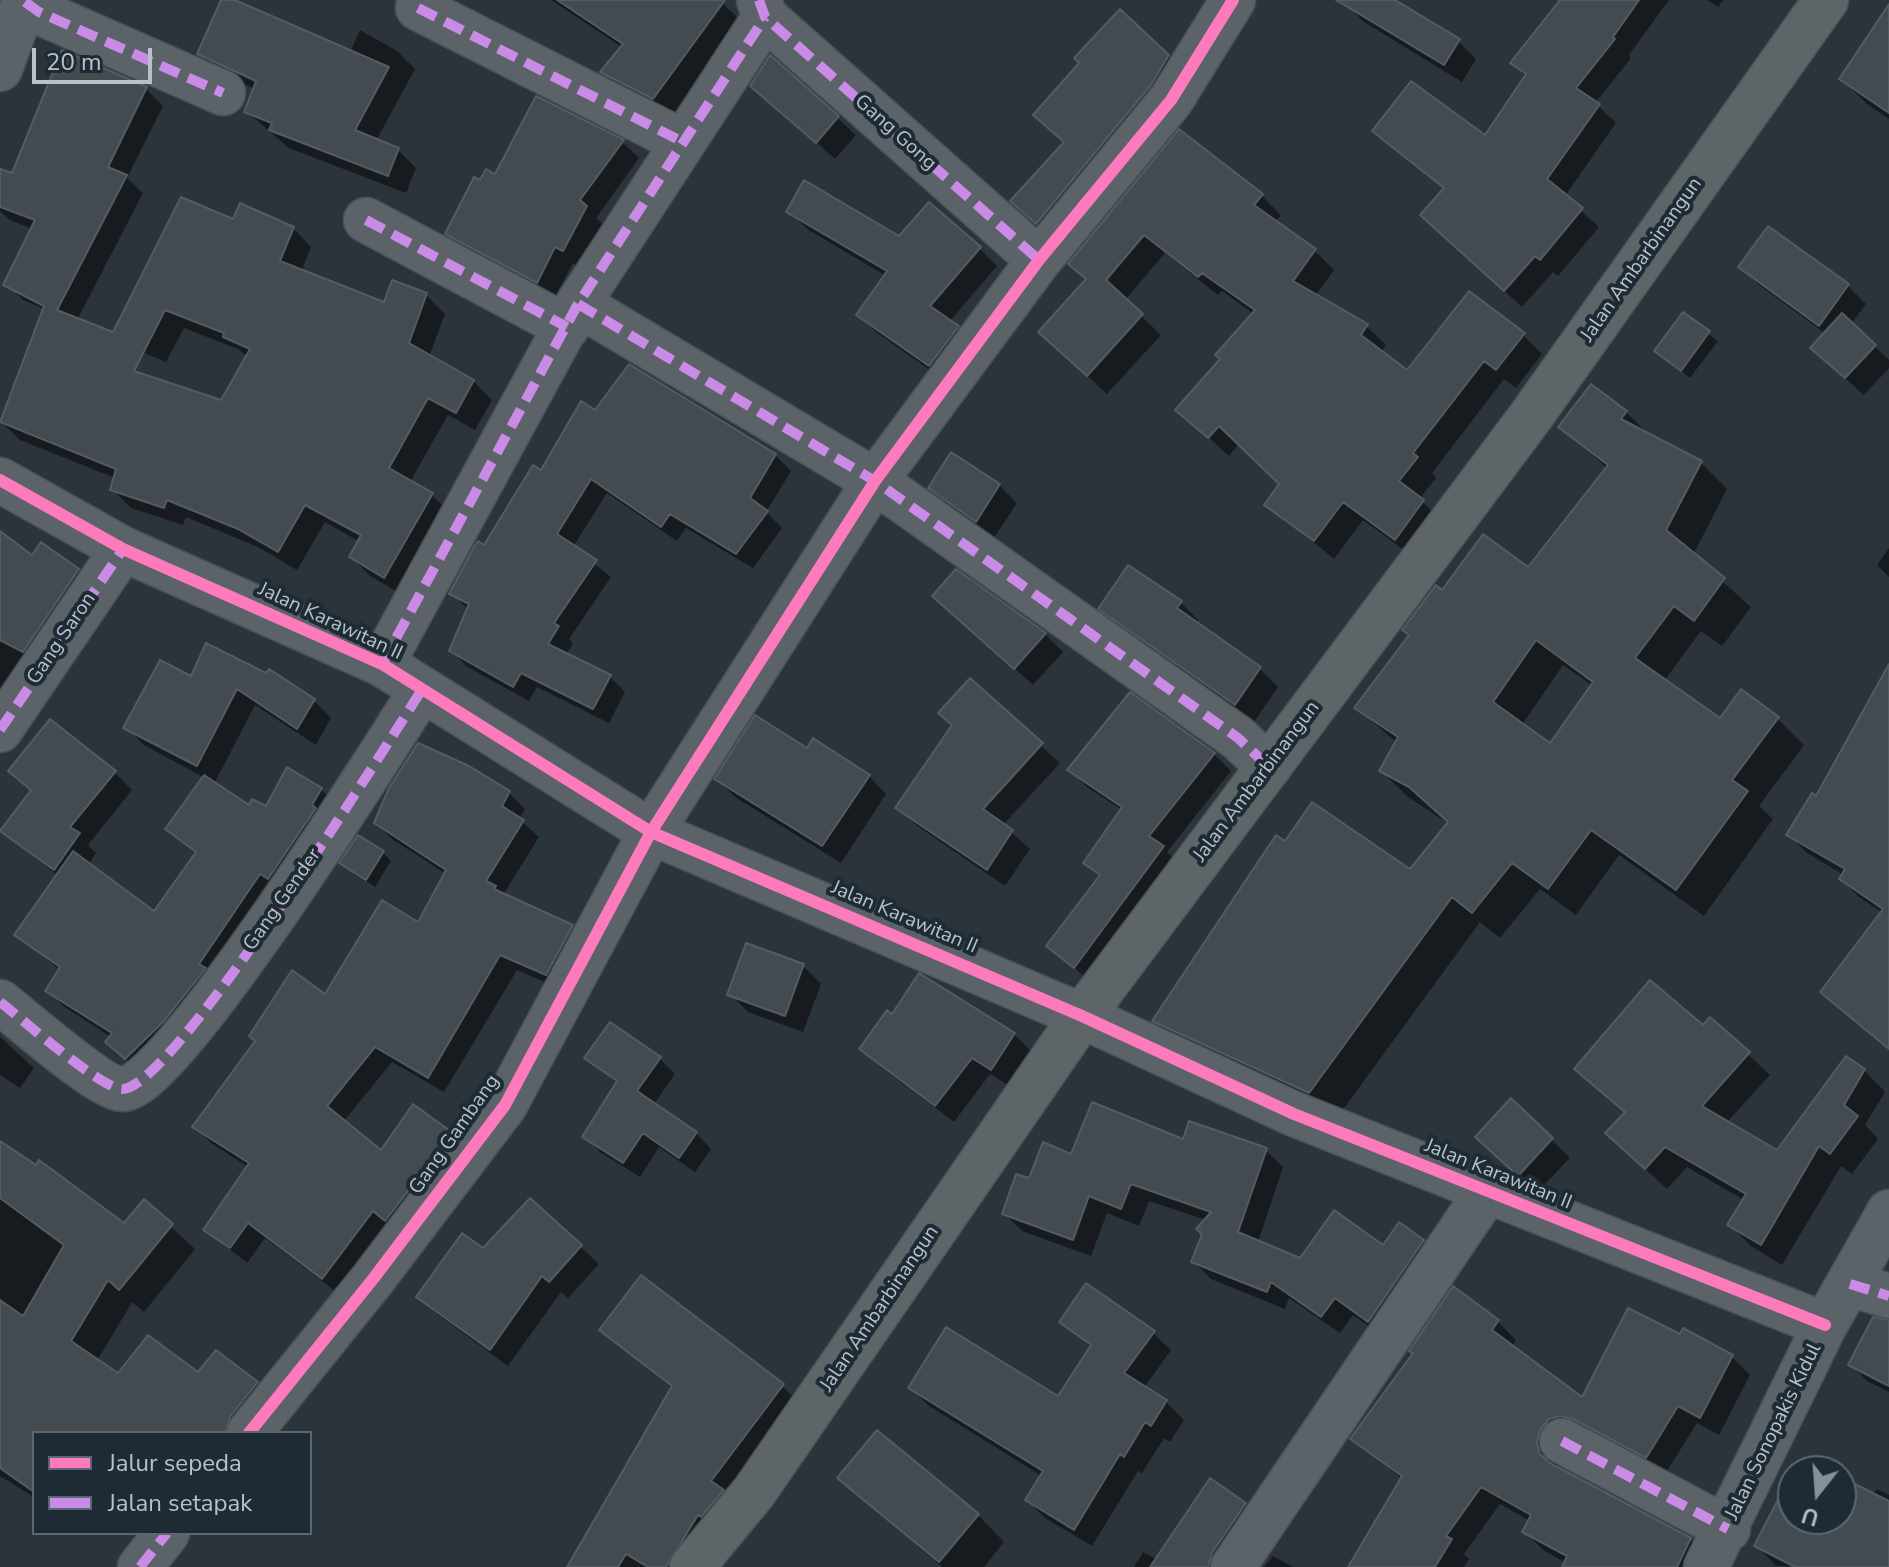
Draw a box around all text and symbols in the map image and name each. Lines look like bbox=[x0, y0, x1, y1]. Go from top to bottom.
scale bar bbox=[36, 32, 156, 82]
text: 20 m bbox=[46, 46, 102, 78]
street label: Gang Gong bbox=[849, 90, 941, 176]
street label: Jalan Ambarbinangun bbox=[1576, 173, 1708, 347]
street label: Jalan Karawitan II bbox=[254, 578, 406, 666]
street label: Gang Saron bbox=[22, 588, 102, 690]
street label: Jalan Ambarbinangun bbox=[1189, 697, 1325, 867]
street label: Gang Gender bbox=[239, 844, 327, 956]
street label: Jalan Karawitan II bbox=[827, 876, 981, 960]
street label: Gang Gambang bbox=[405, 1070, 505, 1200]
street label: Jalan Karawitan II bbox=[1421, 1135, 1575, 1215]
street label: Jalan Ambarbinangun bbox=[815, 1221, 945, 1397]
street label: Jalan Sonopakis Kidul bbox=[1721, 1340, 1827, 1524]
legend bbox=[32, 1431, 312, 1535]
text: Jalur sepeda bbox=[108, 1447, 242, 1479]
north arrow bbox=[1777, 1455, 1857, 1535]
text: Jalan setapak bbox=[108, 1487, 252, 1519]
text: U bbox=[1798, 1499, 1823, 1533]

